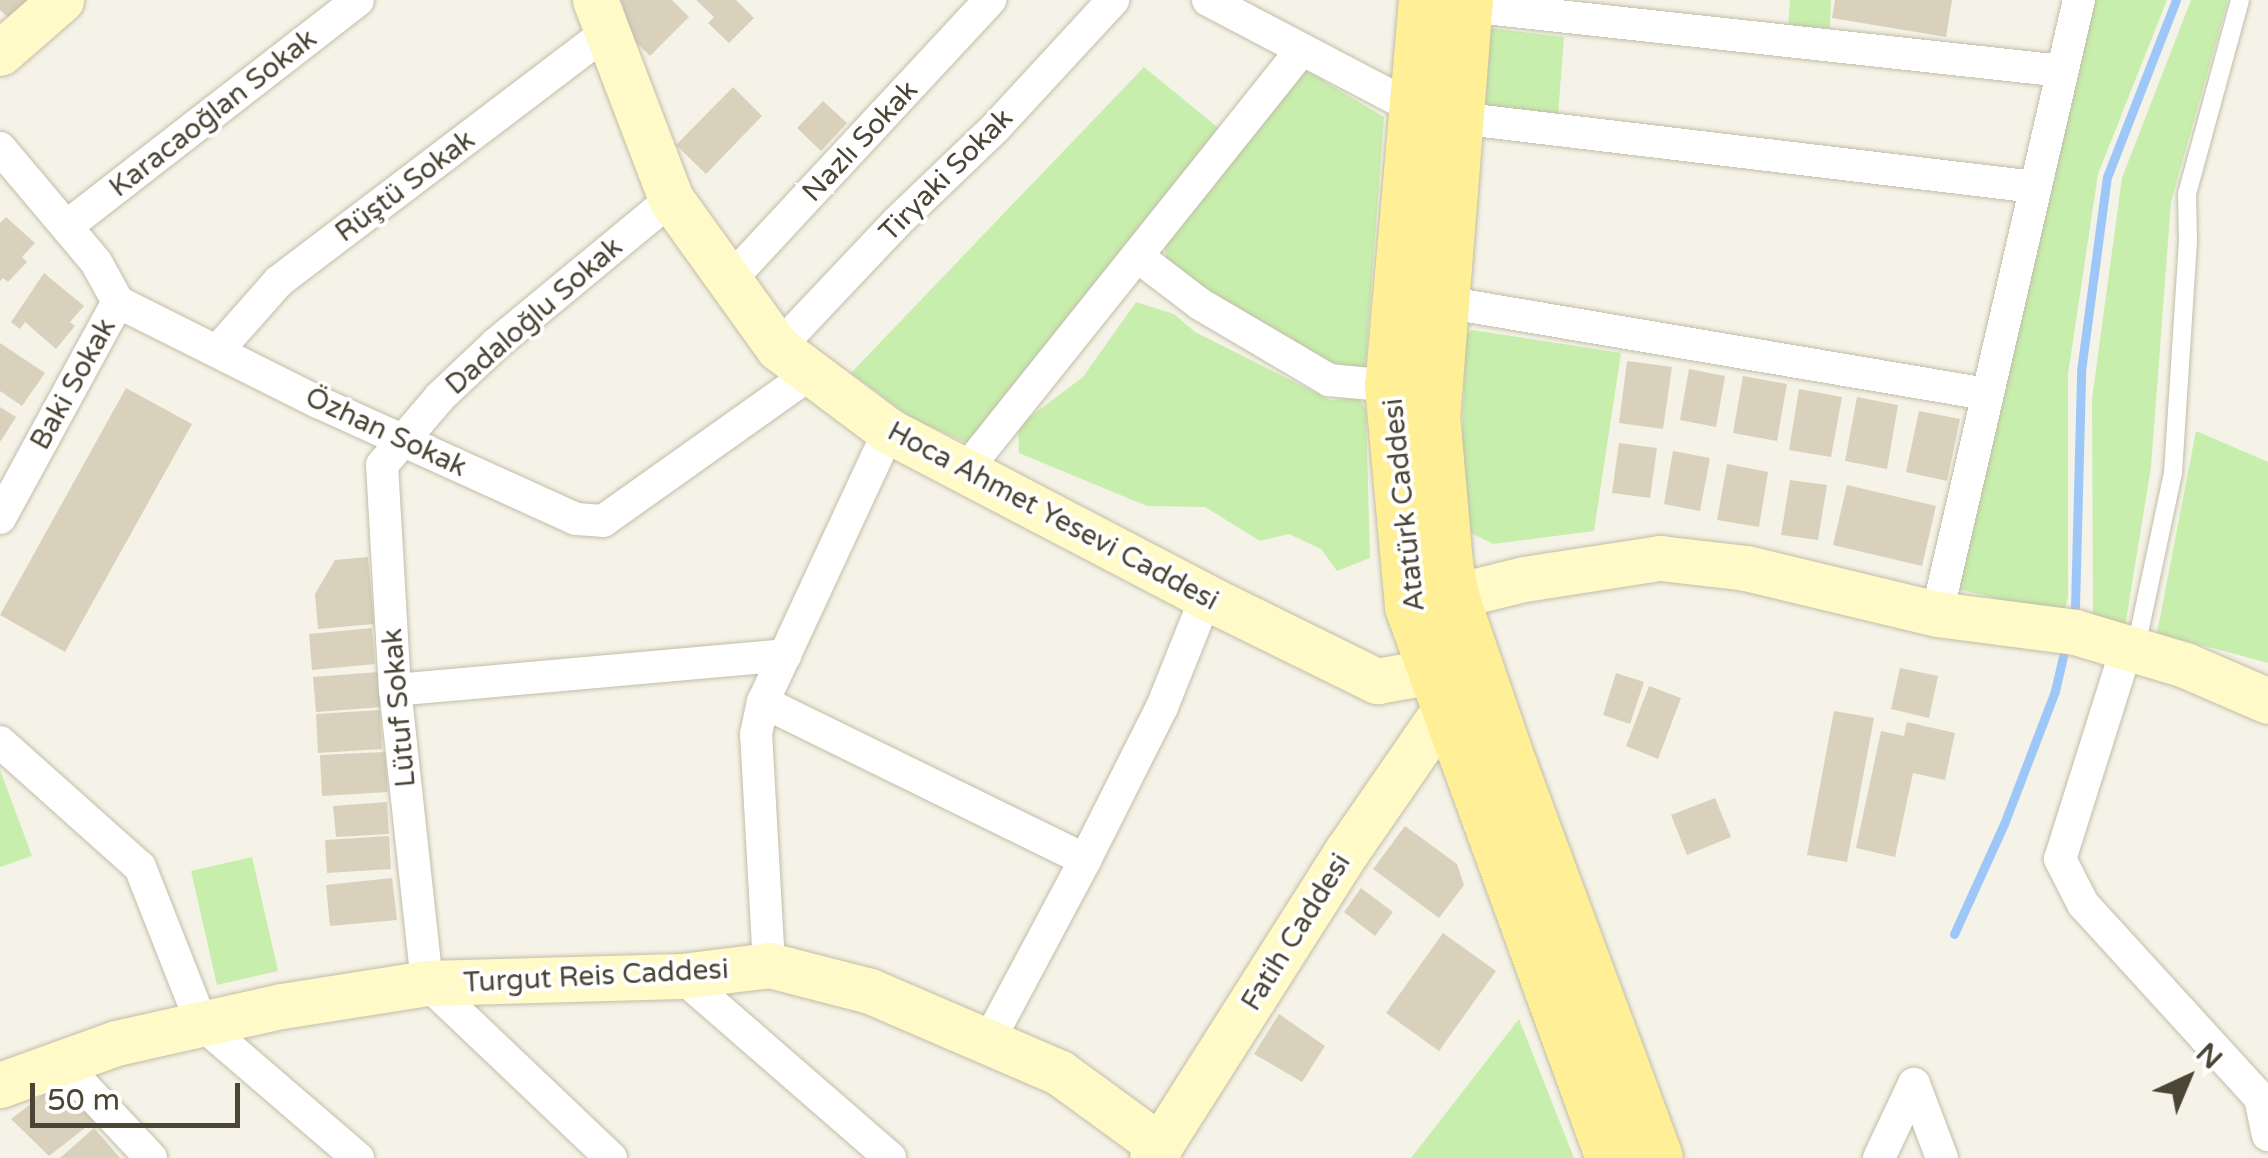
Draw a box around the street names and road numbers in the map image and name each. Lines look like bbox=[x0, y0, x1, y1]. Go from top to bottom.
street label: Karacaoğlan Sokak bbox=[103, 22, 323, 204]
street label: Nazlı Sokak bbox=[795, 73, 925, 209]
street label: Tiryaki Sokak bbox=[872, 101, 1020, 249]
street label: Rüştü Sokak bbox=[329, 123, 481, 249]
street label: Dadaloğlu Sokak bbox=[439, 230, 629, 402]
street label: Baki Sokak bbox=[23, 312, 123, 456]
street label: Özhan Sokak bbox=[300, 380, 472, 484]
street label: Atatürk Caddesi bbox=[1376, 397, 1432, 613]
street label: Hoca Ahmet Yesevi Caddesi bbox=[882, 414, 1224, 618]
street label: Lütuf Sokak bbox=[375, 627, 423, 789]
street label: Fatih Caddesi bbox=[1234, 847, 1358, 1017]
street label: Turgut Reis Caddesi bbox=[462, 952, 730, 1000]

